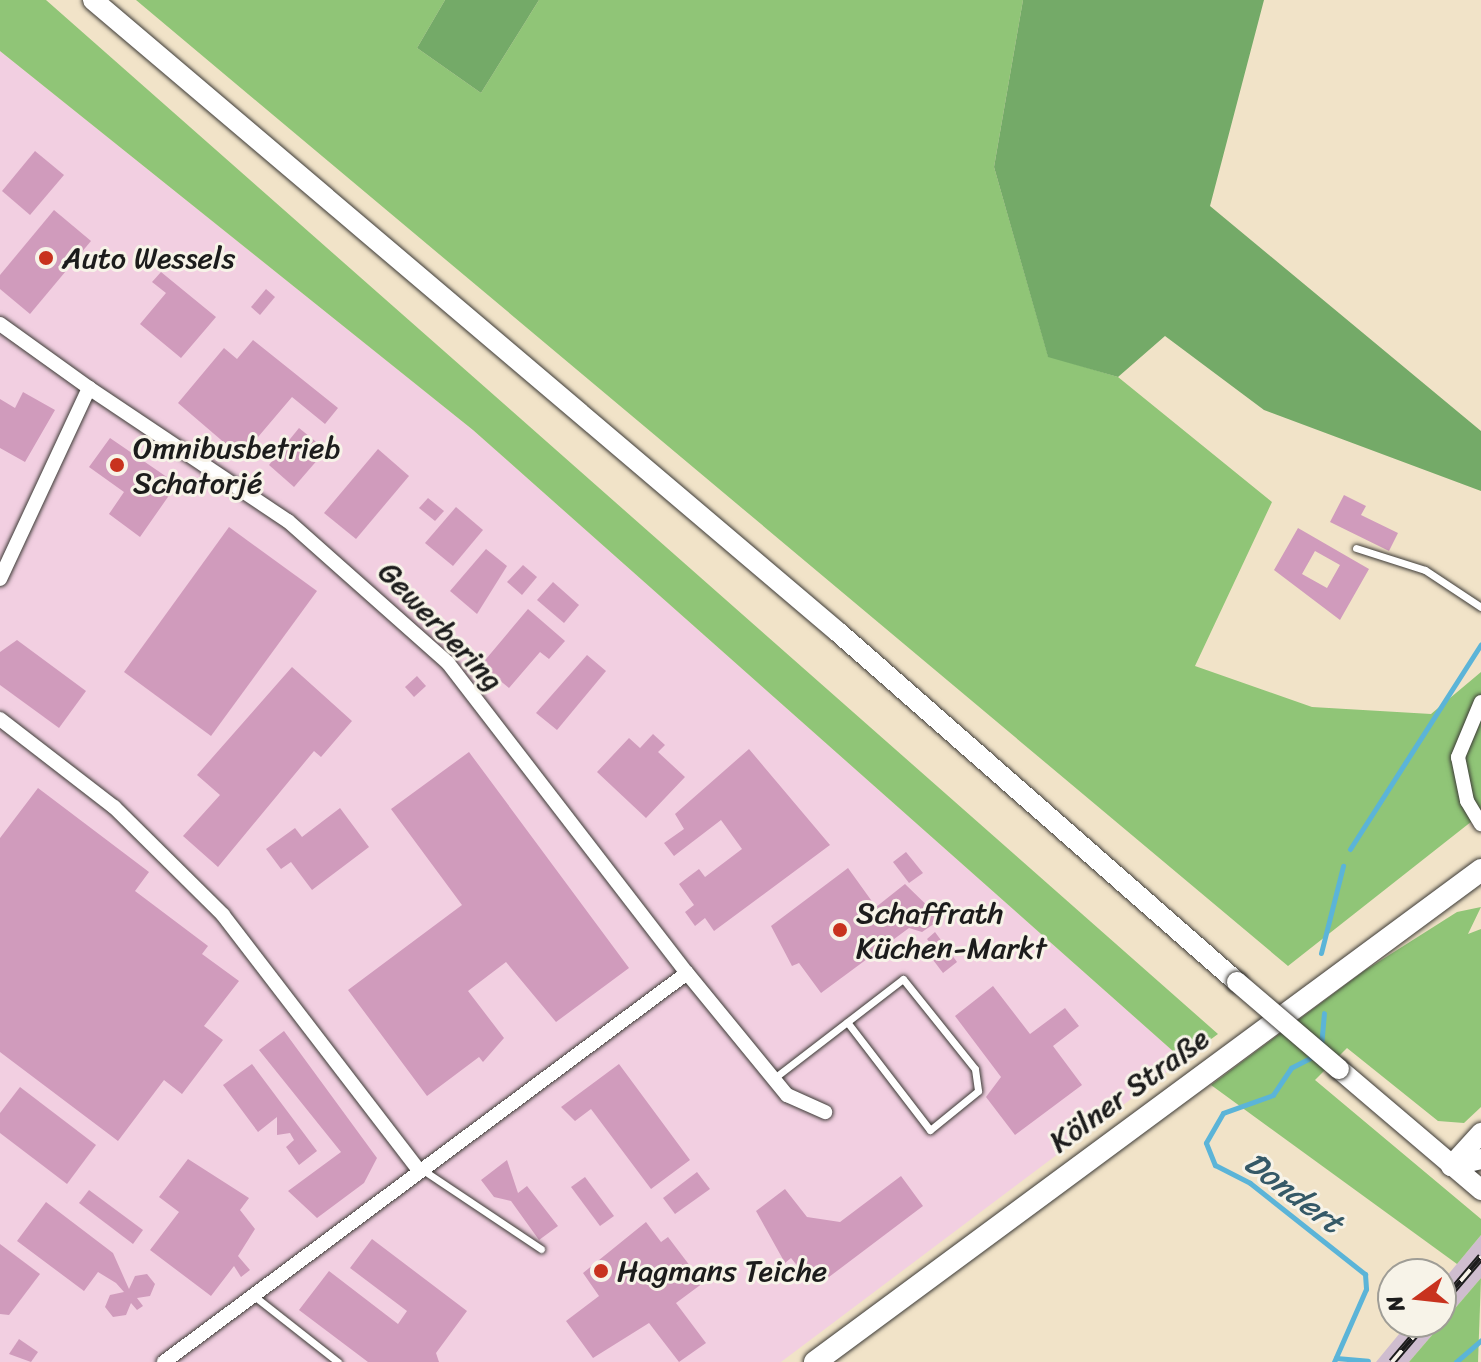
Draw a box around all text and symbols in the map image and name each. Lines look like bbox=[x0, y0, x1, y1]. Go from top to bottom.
place label: Auto Wessels bbox=[62, 240, 238, 276]
marker: Auto Wessels bbox=[37, 249, 55, 267]
place label: Omnibusbetrieb Schatorjé bbox=[133, 430, 340, 500]
marker: Omnibusbetrieb Schatorjé bbox=[108, 456, 126, 474]
street label: Gewerbering bbox=[371, 554, 511, 698]
place label: Schaffrath Küchen-Markt bbox=[856, 895, 1046, 966]
marker: Schaffrath Küchen-Markt bbox=[831, 921, 849, 939]
street label: Kölner Straße bbox=[1042, 1020, 1216, 1160]
water label: Dondert bbox=[1236, 1144, 1350, 1242]
place label: Hagmans Teiche bbox=[617, 1253, 827, 1289]
north arrow bbox=[1377, 1258, 1457, 1338]
marker: Hagmans Teiche bbox=[592, 1262, 610, 1280]
text: N bbox=[1374, 1291, 1416, 1316]

